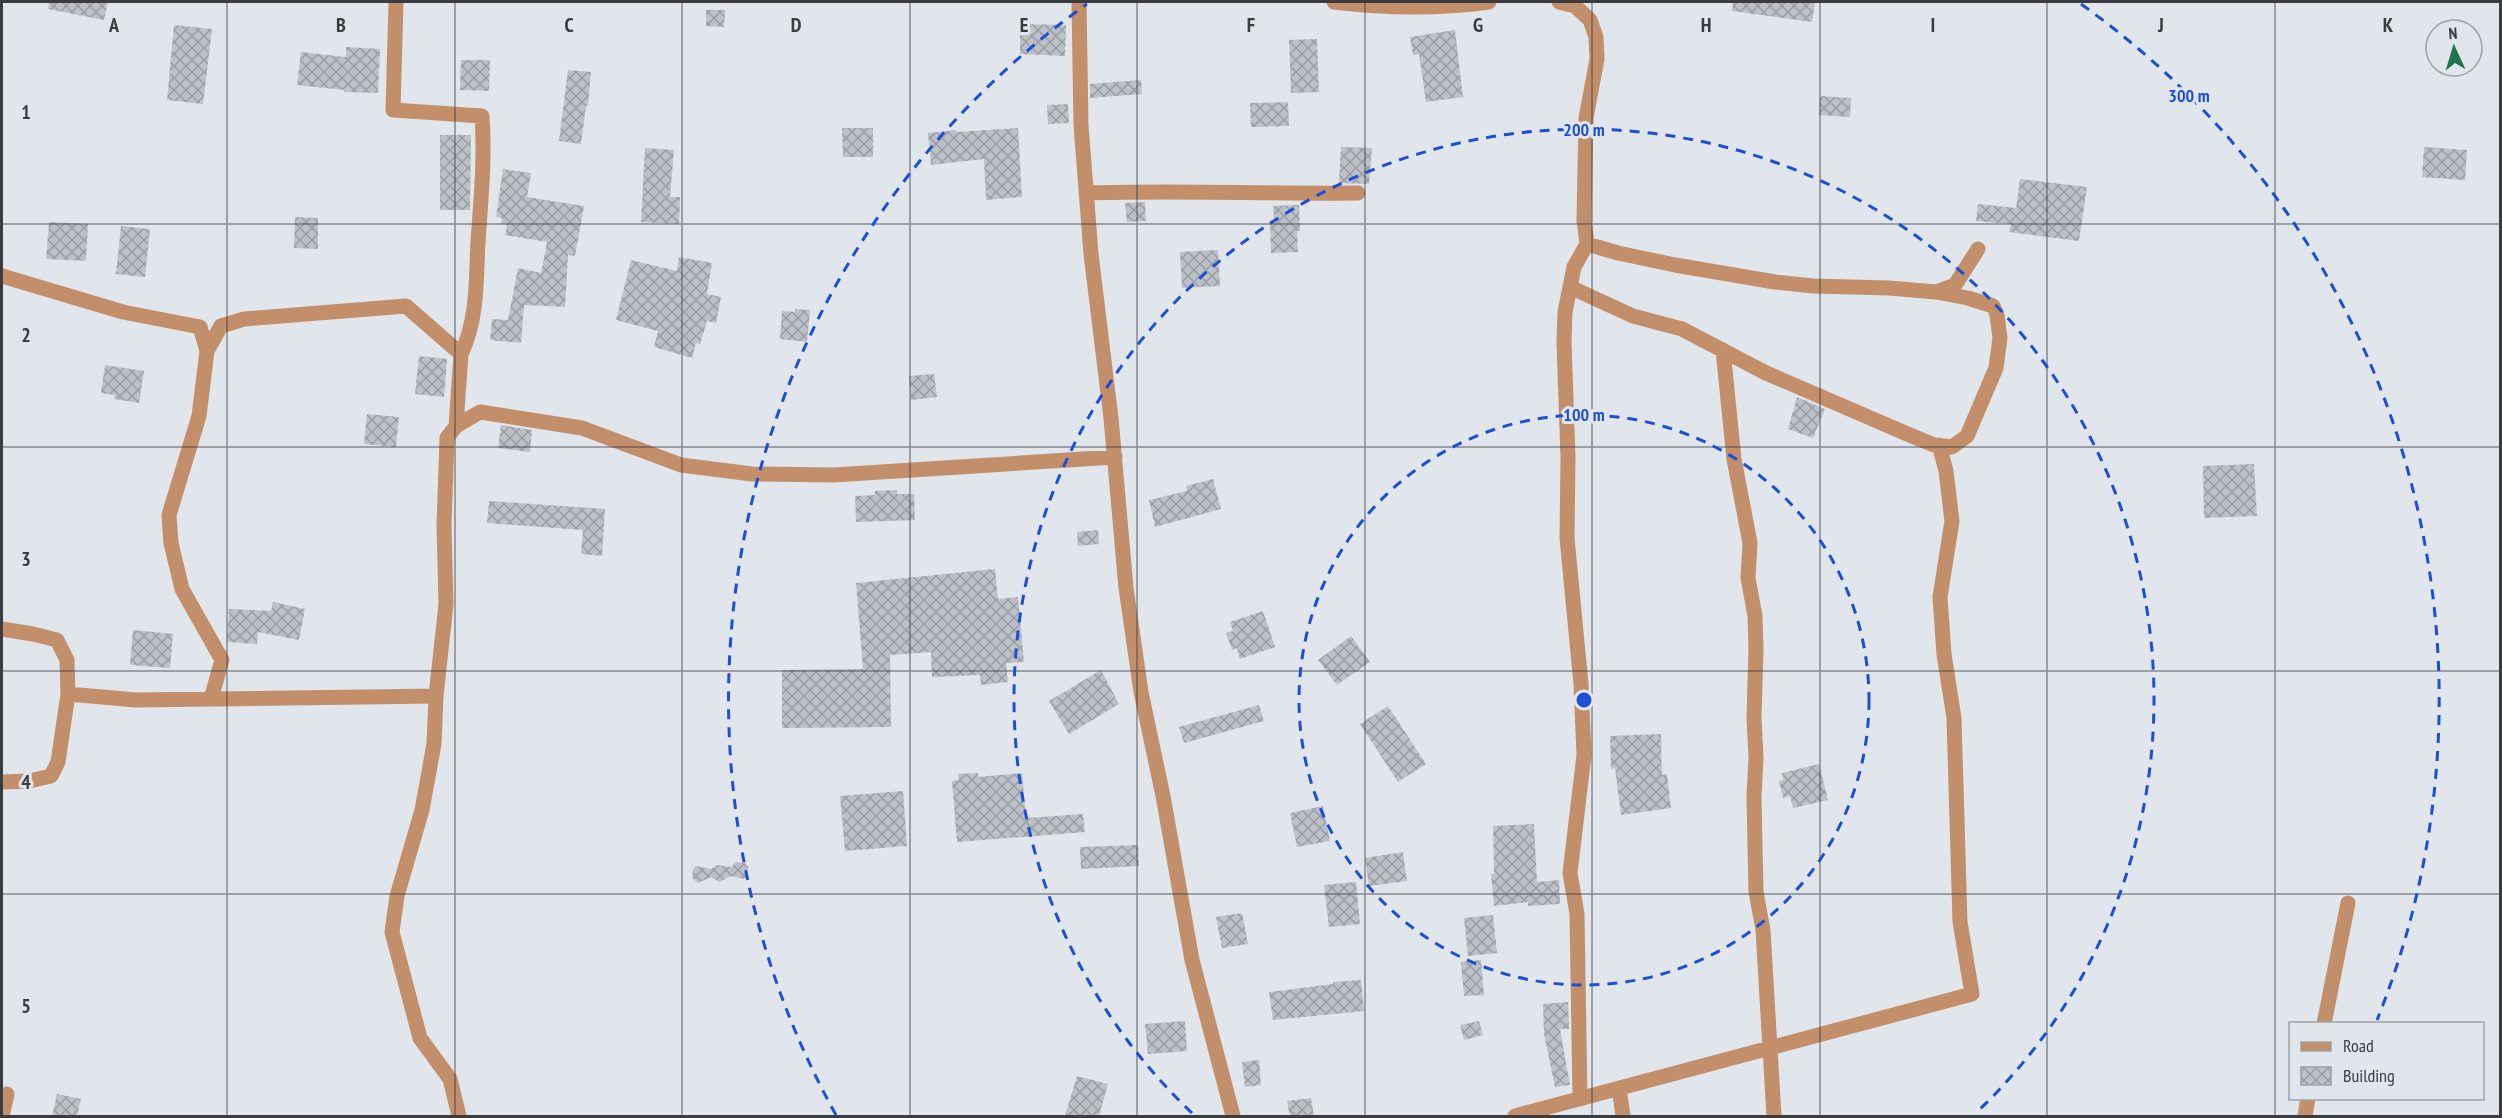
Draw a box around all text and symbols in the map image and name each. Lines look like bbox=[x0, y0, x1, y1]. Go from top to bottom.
text: A bbox=[108, 12, 120, 38]
text: B bbox=[336, 12, 346, 38]
text: C bbox=[564, 12, 574, 38]
text: D bbox=[791, 12, 802, 38]
text: E bbox=[1020, 12, 1028, 38]
text: F bbox=[1247, 12, 1255, 38]
text: G bbox=[1473, 12, 1483, 38]
text: H bbox=[1701, 12, 1711, 38]
text: I bbox=[1931, 12, 1935, 38]
text: J bbox=[2157, 12, 2164, 38]
text: K bbox=[2383, 12, 2394, 38]
north arrow bbox=[2424, 18, 2484, 78]
text: N bbox=[2448, 23, 2458, 43]
text: 300 m bbox=[2168, 84, 2210, 107]
text: 1 bbox=[21, 99, 31, 125]
text: 200 m bbox=[1563, 118, 1605, 141]
text: 2 bbox=[21, 322, 31, 348]
text: 100 m bbox=[1563, 403, 1605, 426]
text: 3 bbox=[21, 546, 31, 572]
centre of rings bbox=[1574, 690, 1594, 710]
text: 4 bbox=[21, 769, 31, 795]
text: 5 bbox=[21, 993, 31, 1019]
legend bbox=[2289, 1022, 2484, 1100]
text: Road bbox=[2343, 1034, 2374, 1057]
text: Building bbox=[2343, 1064, 2395, 1087]

